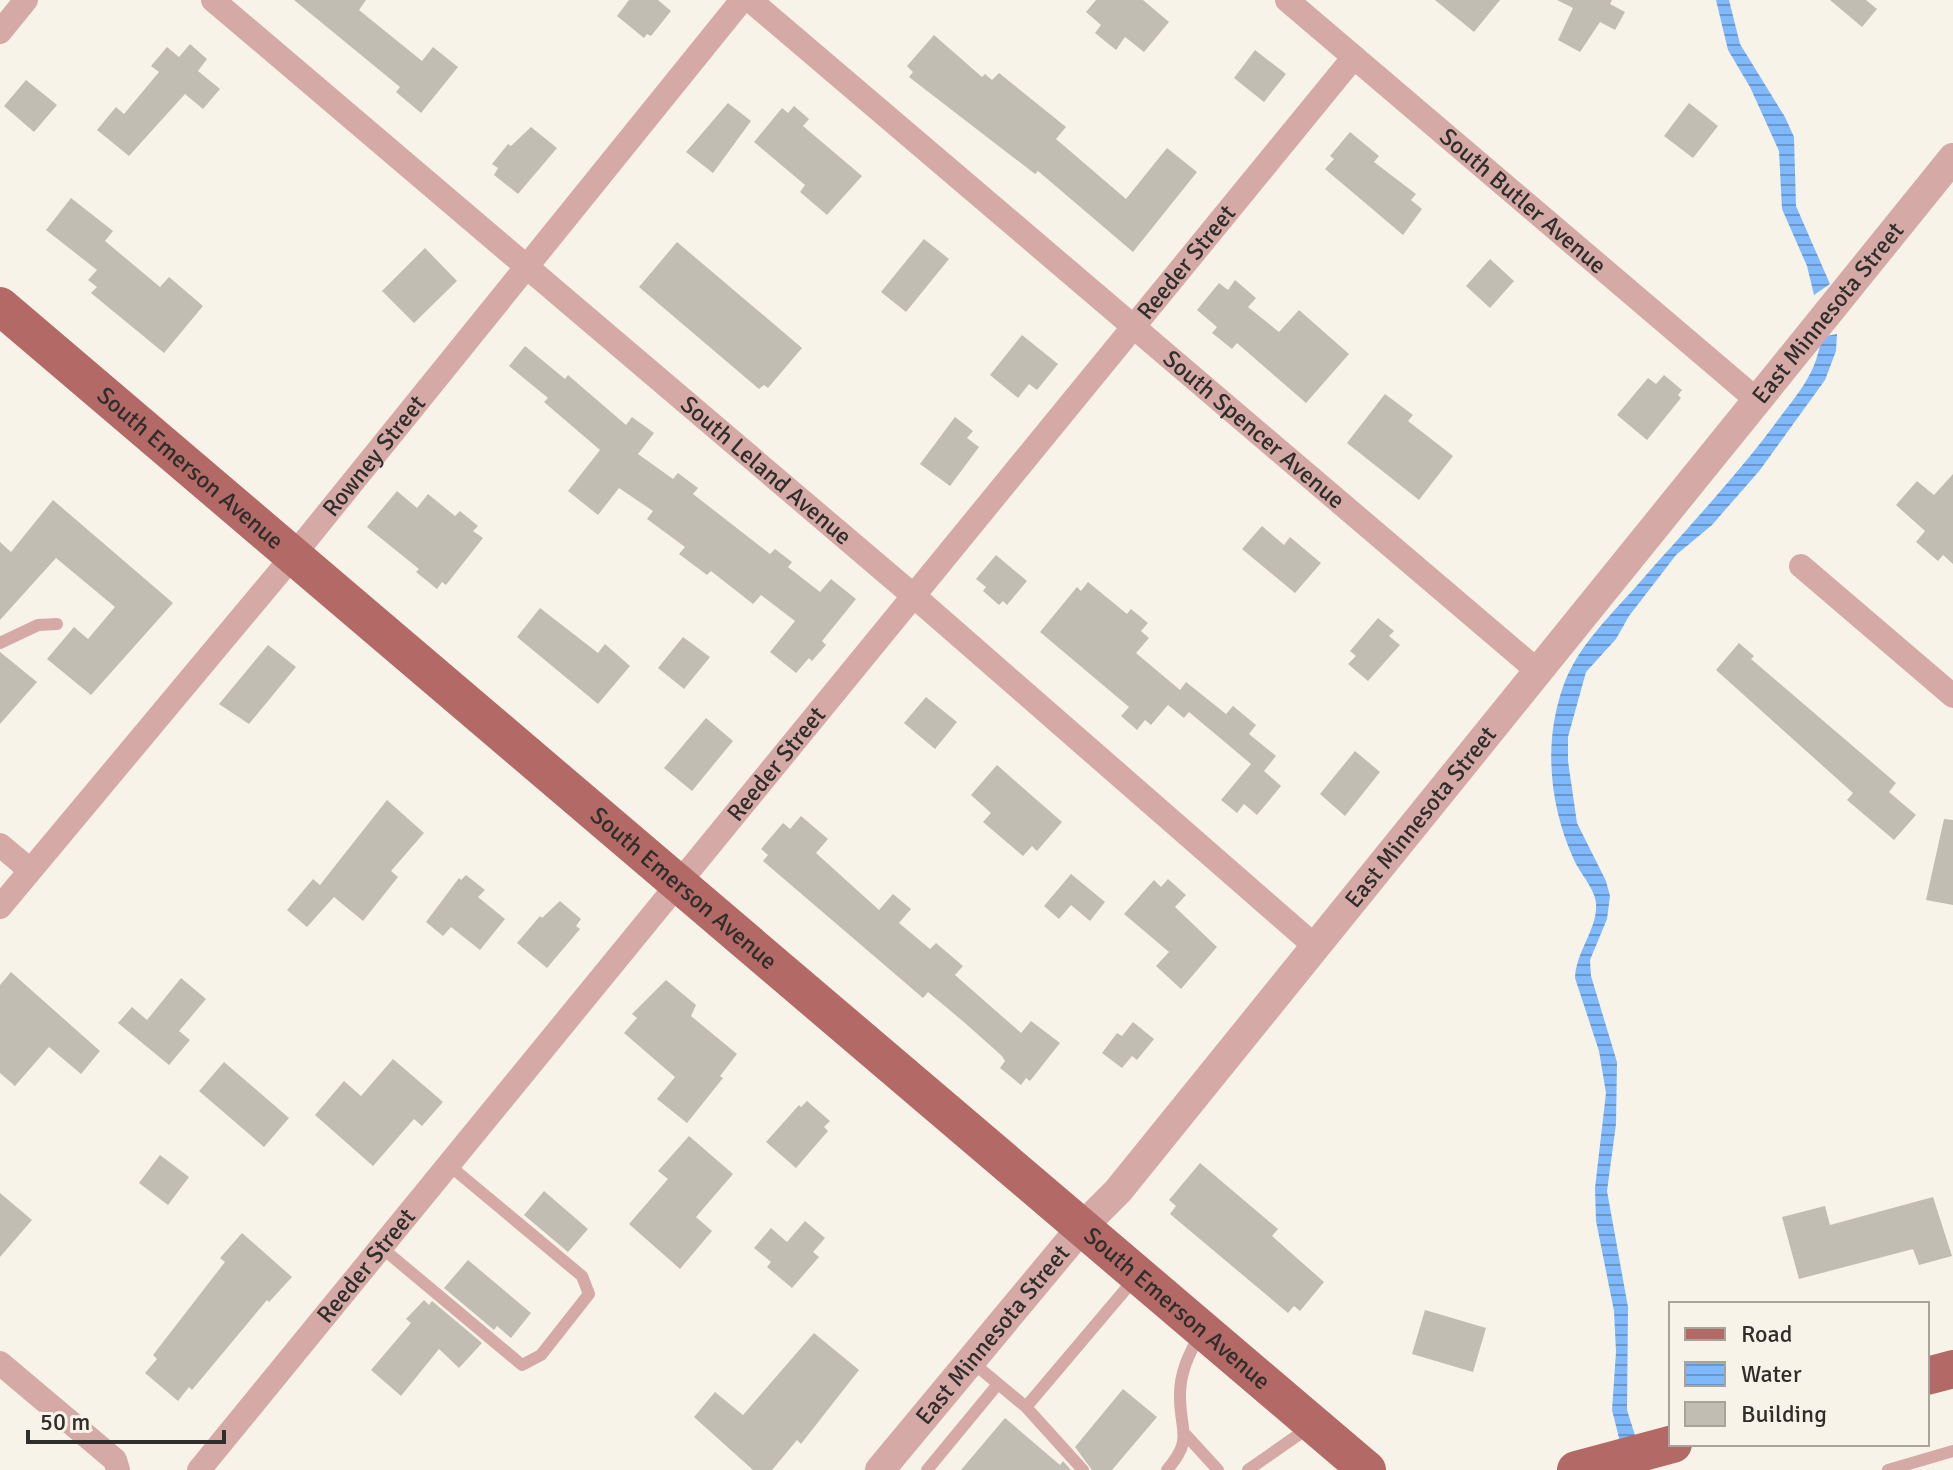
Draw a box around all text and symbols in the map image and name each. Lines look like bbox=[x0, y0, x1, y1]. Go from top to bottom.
street label: South Butler Avenue bbox=[1433, 122, 1613, 280]
street label: Reeder Street bbox=[1131, 199, 1242, 326]
street label: East Minnesota Street bbox=[1745, 216, 1910, 410]
street label: South Spencer Avenue bbox=[1157, 344, 1351, 515]
street label: South Emerson Avenue bbox=[91, 380, 290, 556]
street label: Rowney Street bbox=[316, 389, 432, 523]
street label: South Leland Avenue bbox=[674, 389, 858, 551]
street label: Reeder Street bbox=[720, 700, 832, 827]
street label: East Minnesota Street bbox=[1338, 720, 1503, 914]
street label: South Emerson Avenue bbox=[584, 800, 783, 976]
street label: Reeder Street bbox=[310, 1202, 422, 1329]
street label: South Emerson Avenue bbox=[1078, 1220, 1277, 1396]
street label: East Minnesota Street bbox=[909, 1239, 1076, 1431]
legend bbox=[1669, 1302, 1929, 1446]
text: Road bbox=[1741, 1319, 1792, 1349]
text: Water bbox=[1741, 1359, 1802, 1389]
scale bar bbox=[28, 1394, 224, 1444]
text: Building bbox=[1741, 1399, 1827, 1429]
text: 50 m bbox=[40, 1407, 90, 1437]

